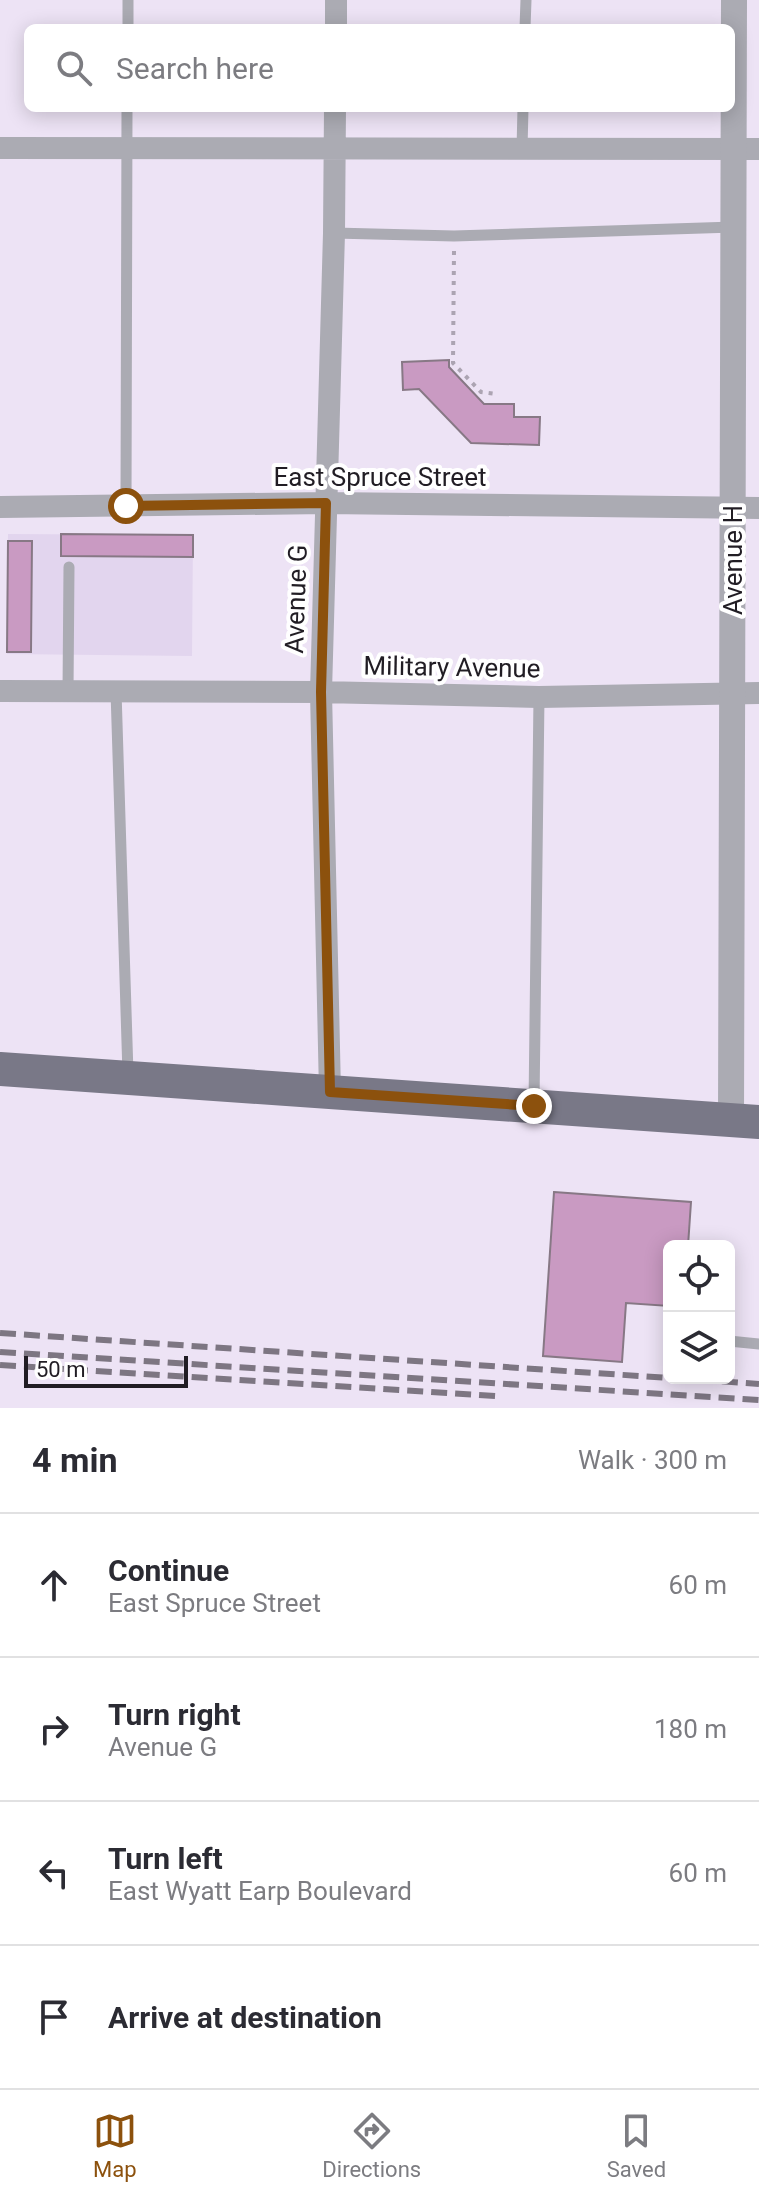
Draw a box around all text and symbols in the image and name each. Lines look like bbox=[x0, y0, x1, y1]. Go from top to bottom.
search box bbox=[24, 24, 735, 112]
icon: search bbox=[52, 46, 96, 90]
text: Search here bbox=[116, 51, 274, 86]
street label: East Spruce Street bbox=[274, 462, 486, 492]
route start bbox=[108, 488, 144, 524]
street label: Avenue H bbox=[718, 505, 748, 615]
street label: Avenue G bbox=[279, 544, 313, 654]
street label: Military Avenue bbox=[363, 650, 541, 684]
route end bbox=[516, 1088, 552, 1124]
map controls bbox=[663, 1240, 735, 1384]
button: locate bbox=[663, 1240, 735, 1312]
button: layers bbox=[663, 1312, 735, 1384]
scale bar bbox=[24, 1352, 188, 1388]
text: 50 m bbox=[36, 1357, 85, 1382]
text: 4 min bbox=[32, 1440, 117, 1480]
text: Walk · 300 m bbox=[578, 1445, 727, 1475]
text: Continue bbox=[108, 1553, 229, 1588]
icon: ahead bbox=[32, 1563, 76, 1607]
text: 60 m bbox=[669, 1570, 727, 1600]
text: East Spruce Street bbox=[108, 1588, 321, 1618]
text: Turn right bbox=[108, 1697, 241, 1732]
icon: right bbox=[32, 1707, 76, 1751]
text: 180 m bbox=[654, 1714, 727, 1744]
text: Avenue G bbox=[108, 1732, 217, 1762]
text: Turn left bbox=[108, 1841, 223, 1876]
icon: left bbox=[32, 1851, 76, 1895]
text: 60 m bbox=[669, 1858, 727, 1888]
text: East Wyatt Earp Boulevard bbox=[108, 1876, 412, 1906]
icon: arrive bbox=[32, 1995, 76, 2039]
text: Arrive at destination bbox=[108, 2000, 382, 2035]
tab: Map bbox=[93, 2109, 137, 2182]
tab: Directions bbox=[322, 2109, 421, 2182]
tab: Saved bbox=[607, 2109, 666, 2182]

